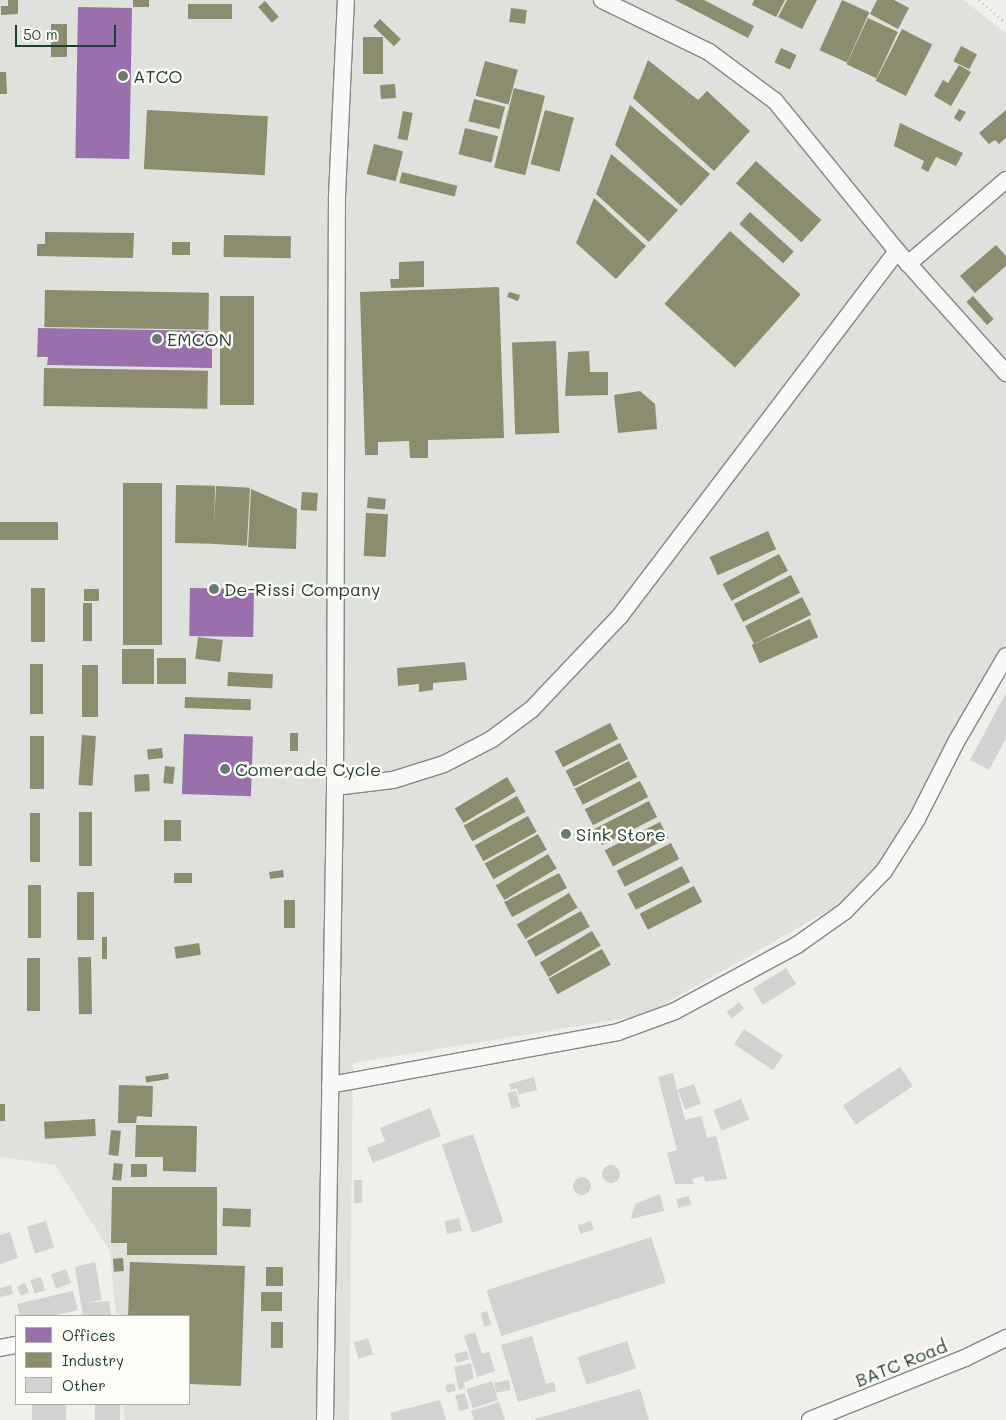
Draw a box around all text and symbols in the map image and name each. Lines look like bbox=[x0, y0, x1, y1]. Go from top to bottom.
scale bar bbox=[18, 15, 119, 47]
text: 50 m bbox=[23, 24, 58, 44]
place label: ATCO bbox=[133, 65, 183, 87]
marker: ATCO bbox=[117, 70, 129, 82]
place label: EMCON bbox=[167, 328, 232, 350]
marker: EMCON bbox=[151, 333, 163, 345]
place label: De-Rissi Company bbox=[224, 578, 380, 600]
marker: De-Rissi Company bbox=[208, 583, 220, 595]
place label: Comerade Cycle bbox=[235, 758, 381, 780]
marker: Comerade Cycle bbox=[219, 763, 231, 775]
place label: Sink Store bbox=[576, 823, 666, 845]
marker: Sink Store bbox=[560, 828, 572, 840]
legend bbox=[15, 1315, 190, 1405]
text: Offices bbox=[62, 1325, 116, 1345]
street label: BATC Road bbox=[852, 1335, 950, 1391]
text: Industry bbox=[62, 1350, 124, 1370]
text: Other bbox=[62, 1375, 106, 1395]

